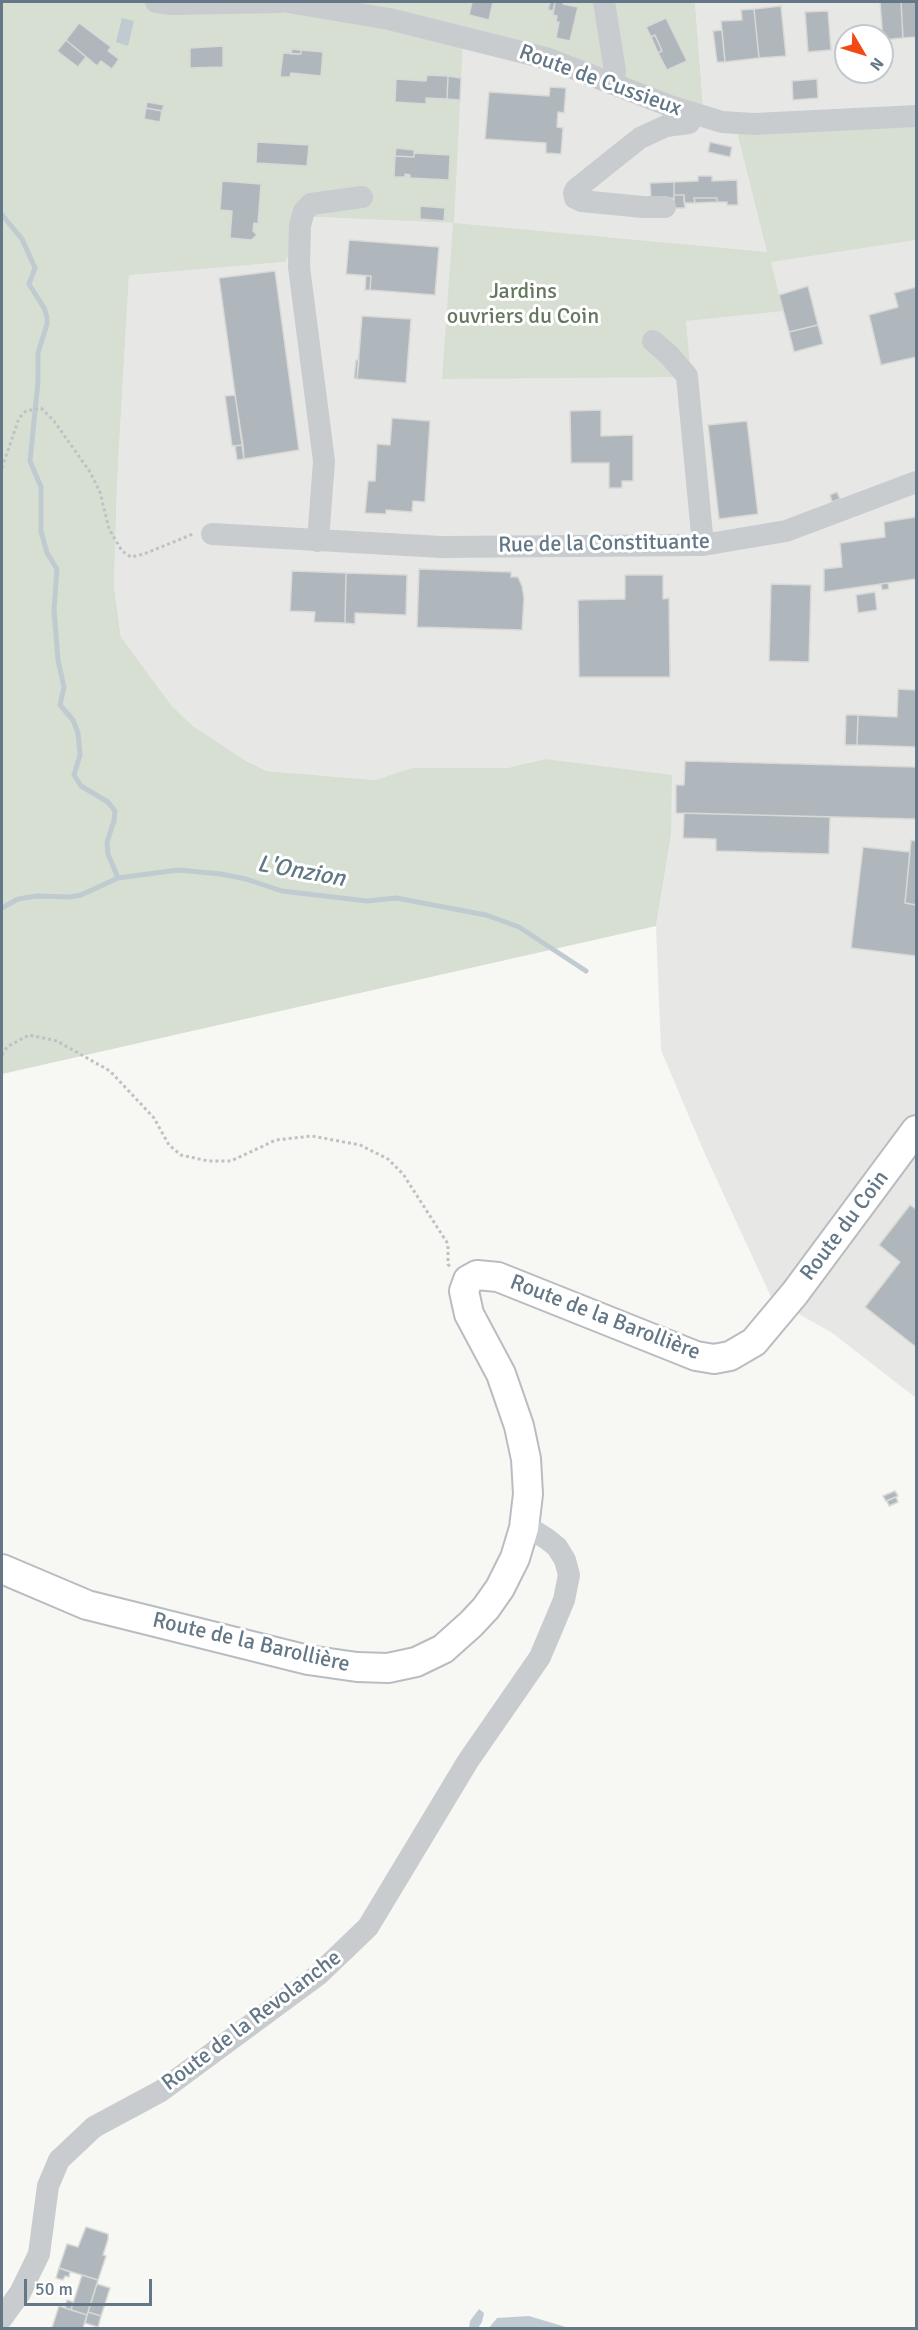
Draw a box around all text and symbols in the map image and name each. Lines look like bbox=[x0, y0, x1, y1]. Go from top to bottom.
north arrow bbox=[834, 24, 894, 84]
street label: Route de Cussieux bbox=[515, 39, 685, 123]
text: N bbox=[865, 53, 888, 74]
park label: Jardins ouvriers du Coin bbox=[447, 279, 599, 330]
street label: Rue de la Constituante bbox=[498, 529, 710, 559]
water label: L'Onzion bbox=[255, 850, 347, 894]
street label: Route du Coin bbox=[795, 1166, 895, 1286]
street label: Route de la Barollière bbox=[506, 1270, 704, 1366]
street label: Route de la Barollière bbox=[150, 1607, 352, 1679]
street label: Route de la Revolanche bbox=[157, 1945, 347, 2097]
scale bar bbox=[27, 2267, 154, 2305]
text: 50 m bbox=[35, 2278, 73, 2300]

